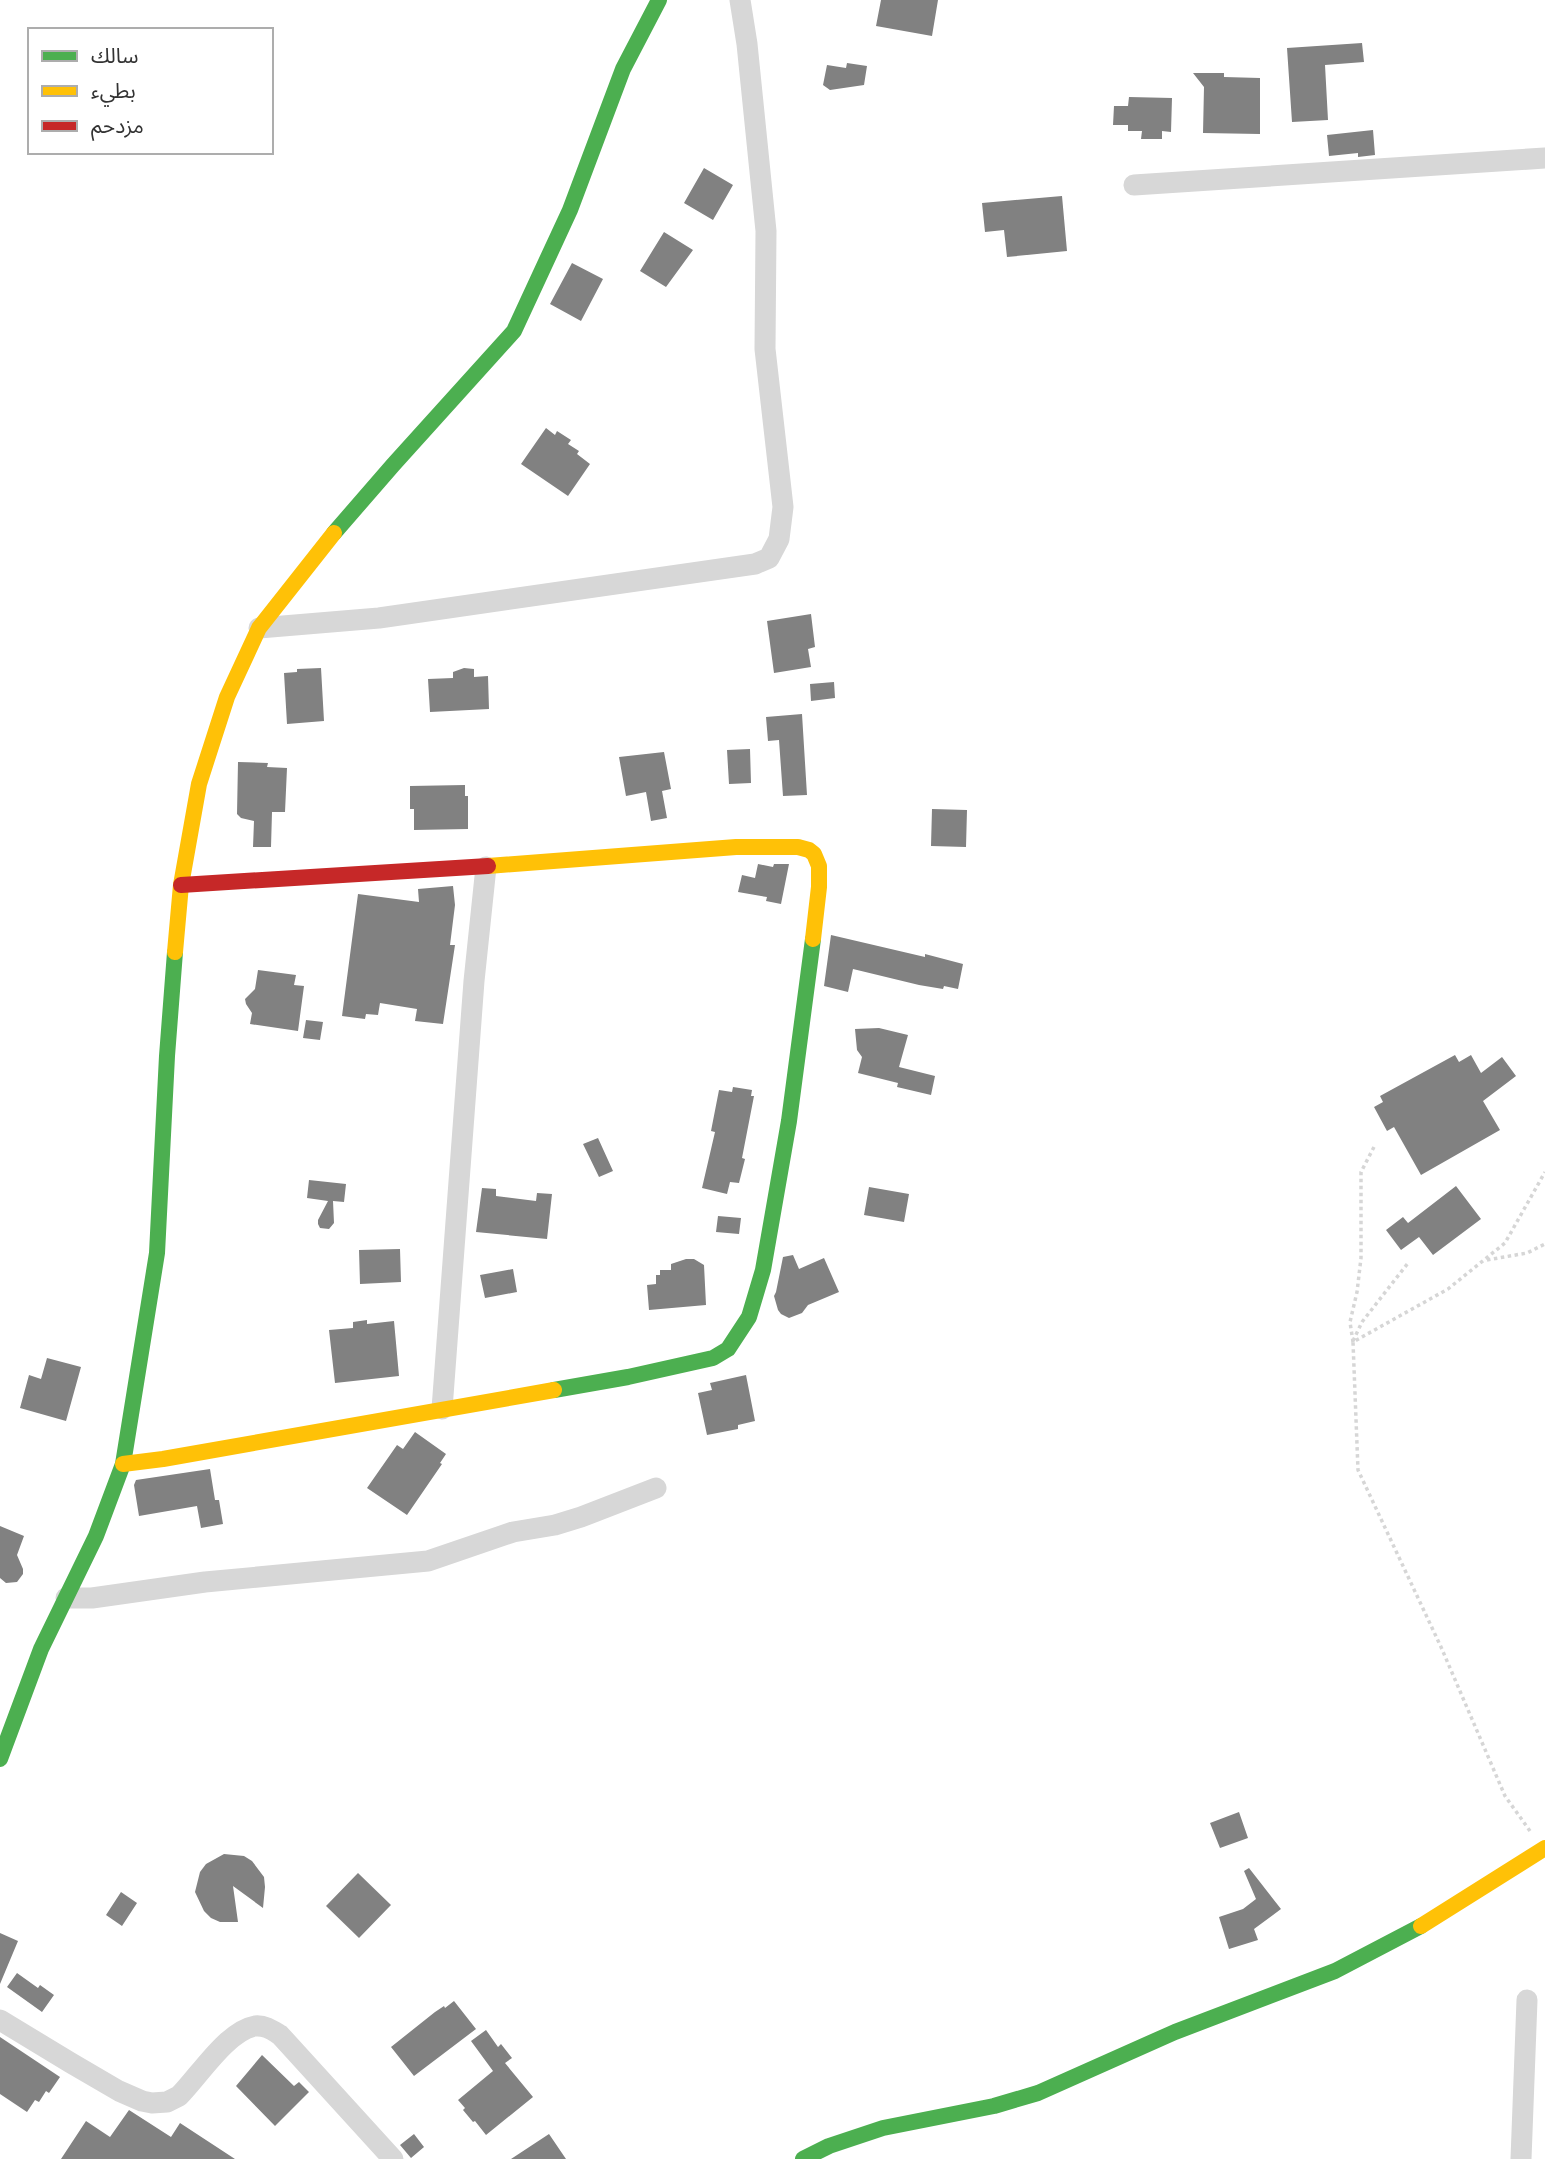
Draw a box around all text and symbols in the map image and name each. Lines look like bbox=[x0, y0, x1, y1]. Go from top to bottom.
legend bbox=[28, 28, 273, 154]
text: سالك bbox=[91, 41, 138, 70]
text: بطيء bbox=[91, 76, 136, 107]
text: مزدحم bbox=[91, 111, 144, 141]

